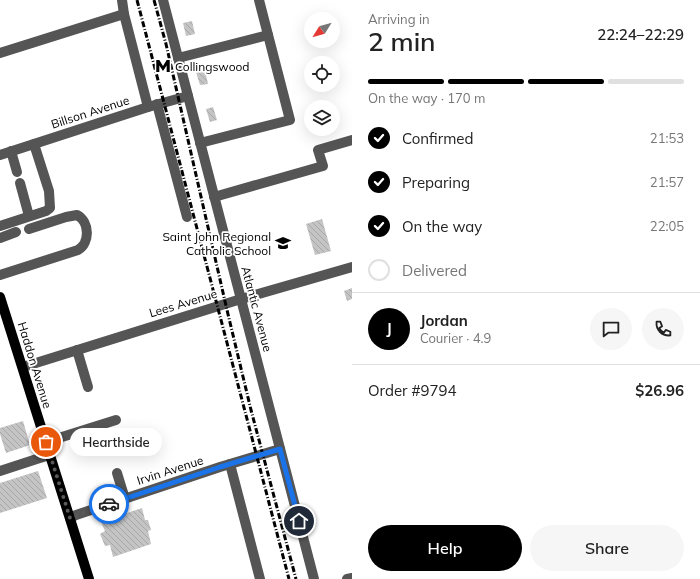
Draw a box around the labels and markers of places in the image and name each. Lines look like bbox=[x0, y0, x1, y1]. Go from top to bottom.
metro station icon: Collingswood bbox=[154, 57, 172, 75]
place label: Collingswood bbox=[175, 59, 250, 74]
place label: Saint John Regional Catholic School bbox=[162, 229, 271, 258]
school or university icon: Saint John Regional Catholic School bbox=[274, 234, 292, 252]
pin bbox=[29, 425, 63, 459]
callout: Hearthside bbox=[70, 428, 162, 456]
pin bbox=[282, 504, 316, 538]

